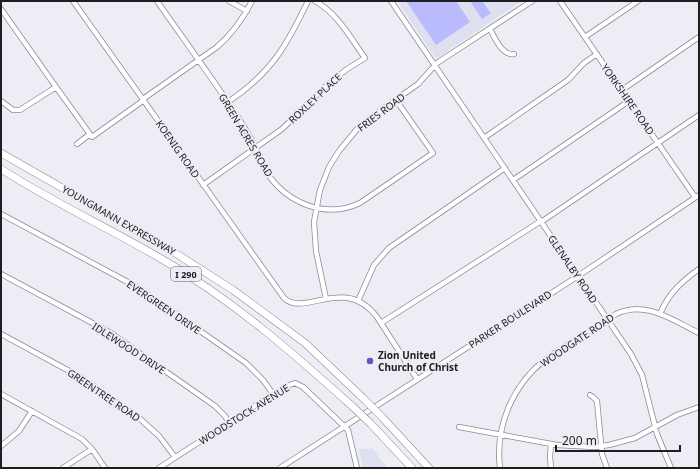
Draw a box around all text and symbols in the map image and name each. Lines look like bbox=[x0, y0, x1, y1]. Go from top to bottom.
street label: YORKSHIRE ROAD bbox=[598, 61, 658, 137]
street label: ROXLEY PLACE bbox=[285, 70, 345, 126]
street label: FRIES ROAD bbox=[354, 90, 408, 134]
street label: GREEN ACRES ROAD bbox=[216, 91, 276, 179]
street label: KOENIG ROAD bbox=[153, 117, 203, 181]
street label: YOUNGMANN EXPRESSWAY bbox=[60, 182, 179, 259]
street label: GLENALBY ROAD bbox=[545, 232, 601, 306]
road number: I 290 bbox=[171, 267, 201, 281]
street label: EVERGREEN DRIVE bbox=[124, 277, 204, 337]
street label: PARKER BOULEVARD bbox=[466, 287, 554, 351]
street label: WOODGATE ROAD bbox=[537, 310, 617, 370]
street label: IDLEWOOD DRIVE bbox=[90, 319, 168, 377]
place label: Zion United Church of Christ bbox=[378, 348, 459, 374]
marker: Zion United Church of Christ bbox=[365, 356, 375, 366]
street label: GREENTREE ROAD bbox=[65, 365, 143, 425]
street label: WOODSTOCK AVENUE bbox=[196, 381, 292, 447]
scale bar bbox=[556, 427, 680, 453]
text: 200 m bbox=[562, 432, 597, 449]

